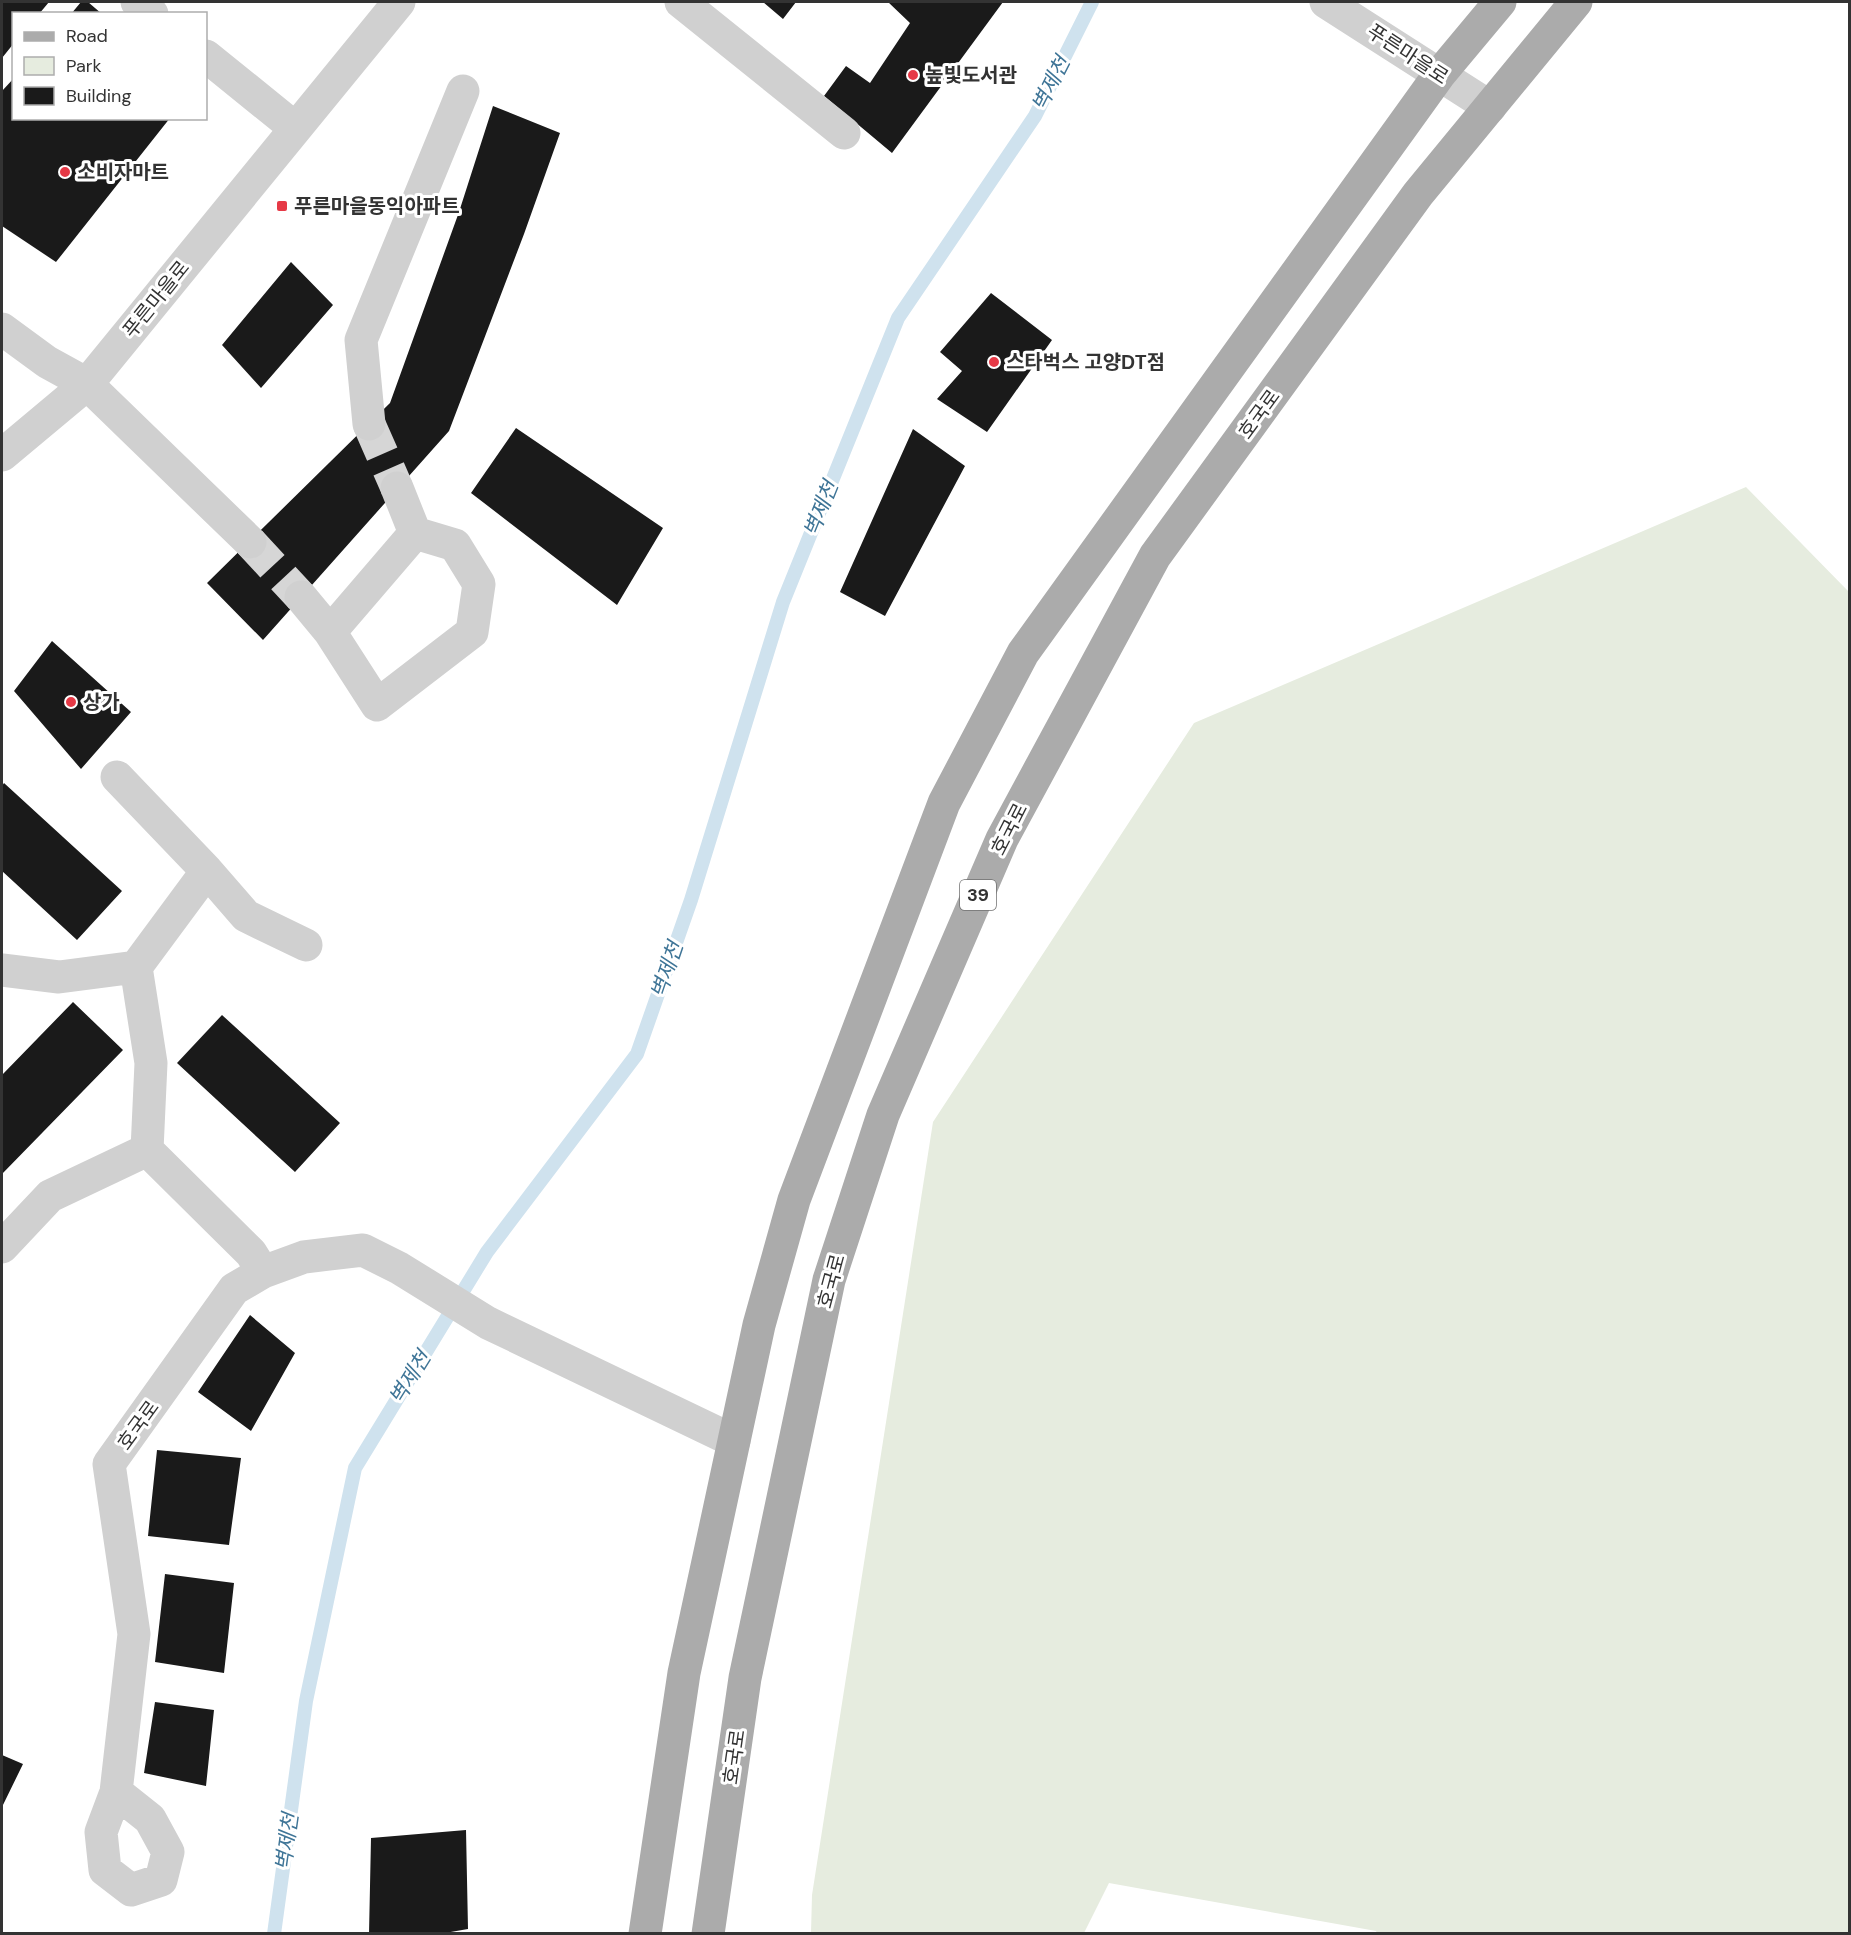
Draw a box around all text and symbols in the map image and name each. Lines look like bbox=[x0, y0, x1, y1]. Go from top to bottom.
legend bbox=[12, 12, 207, 120]
street label: 푸른마을로 bbox=[1362, 18, 1454, 90]
text: Road bbox=[66, 24, 108, 48]
water label: 벽제천 bbox=[1025, 49, 1078, 116]
text: Park bbox=[66, 54, 102, 78]
place label: 높빛도서관 bbox=[925, 62, 1018, 88]
marker: 높빛도서관 bbox=[906, 68, 920, 82]
text: Building bbox=[66, 84, 131, 108]
place label: 소비자마트 bbox=[77, 159, 169, 185]
marker: 소비자마트 bbox=[58, 165, 72, 179]
place label: 푸른마을동익아파트 bbox=[294, 193, 460, 219]
marker: 푸른마을동익아파트 bbox=[275, 199, 289, 213]
street label: 푸른마을로 bbox=[117, 255, 195, 343]
place label: 스타벅스 고양DT점 bbox=[1006, 349, 1165, 375]
marker: 스타벅스 고양DT점 bbox=[987, 355, 1001, 369]
street label: 호국로 bbox=[1232, 384, 1286, 444]
water label: 벽제천 bbox=[797, 474, 846, 541]
place label: 상가 bbox=[83, 689, 120, 715]
marker: 상가 bbox=[64, 695, 78, 709]
street label: 호국로 bbox=[985, 799, 1033, 859]
road number: 39 bbox=[960, 880, 996, 910]
water label: 벽제천 bbox=[644, 936, 691, 1002]
street label: 호국로 bbox=[811, 1251, 851, 1311]
water label: 벽제천 bbox=[383, 1344, 439, 1410]
street label: 호국로 bbox=[111, 1395, 165, 1455]
street label: 호국로 bbox=[717, 1728, 751, 1786]
water label: 벽제천 bbox=[269, 1809, 305, 1873]

